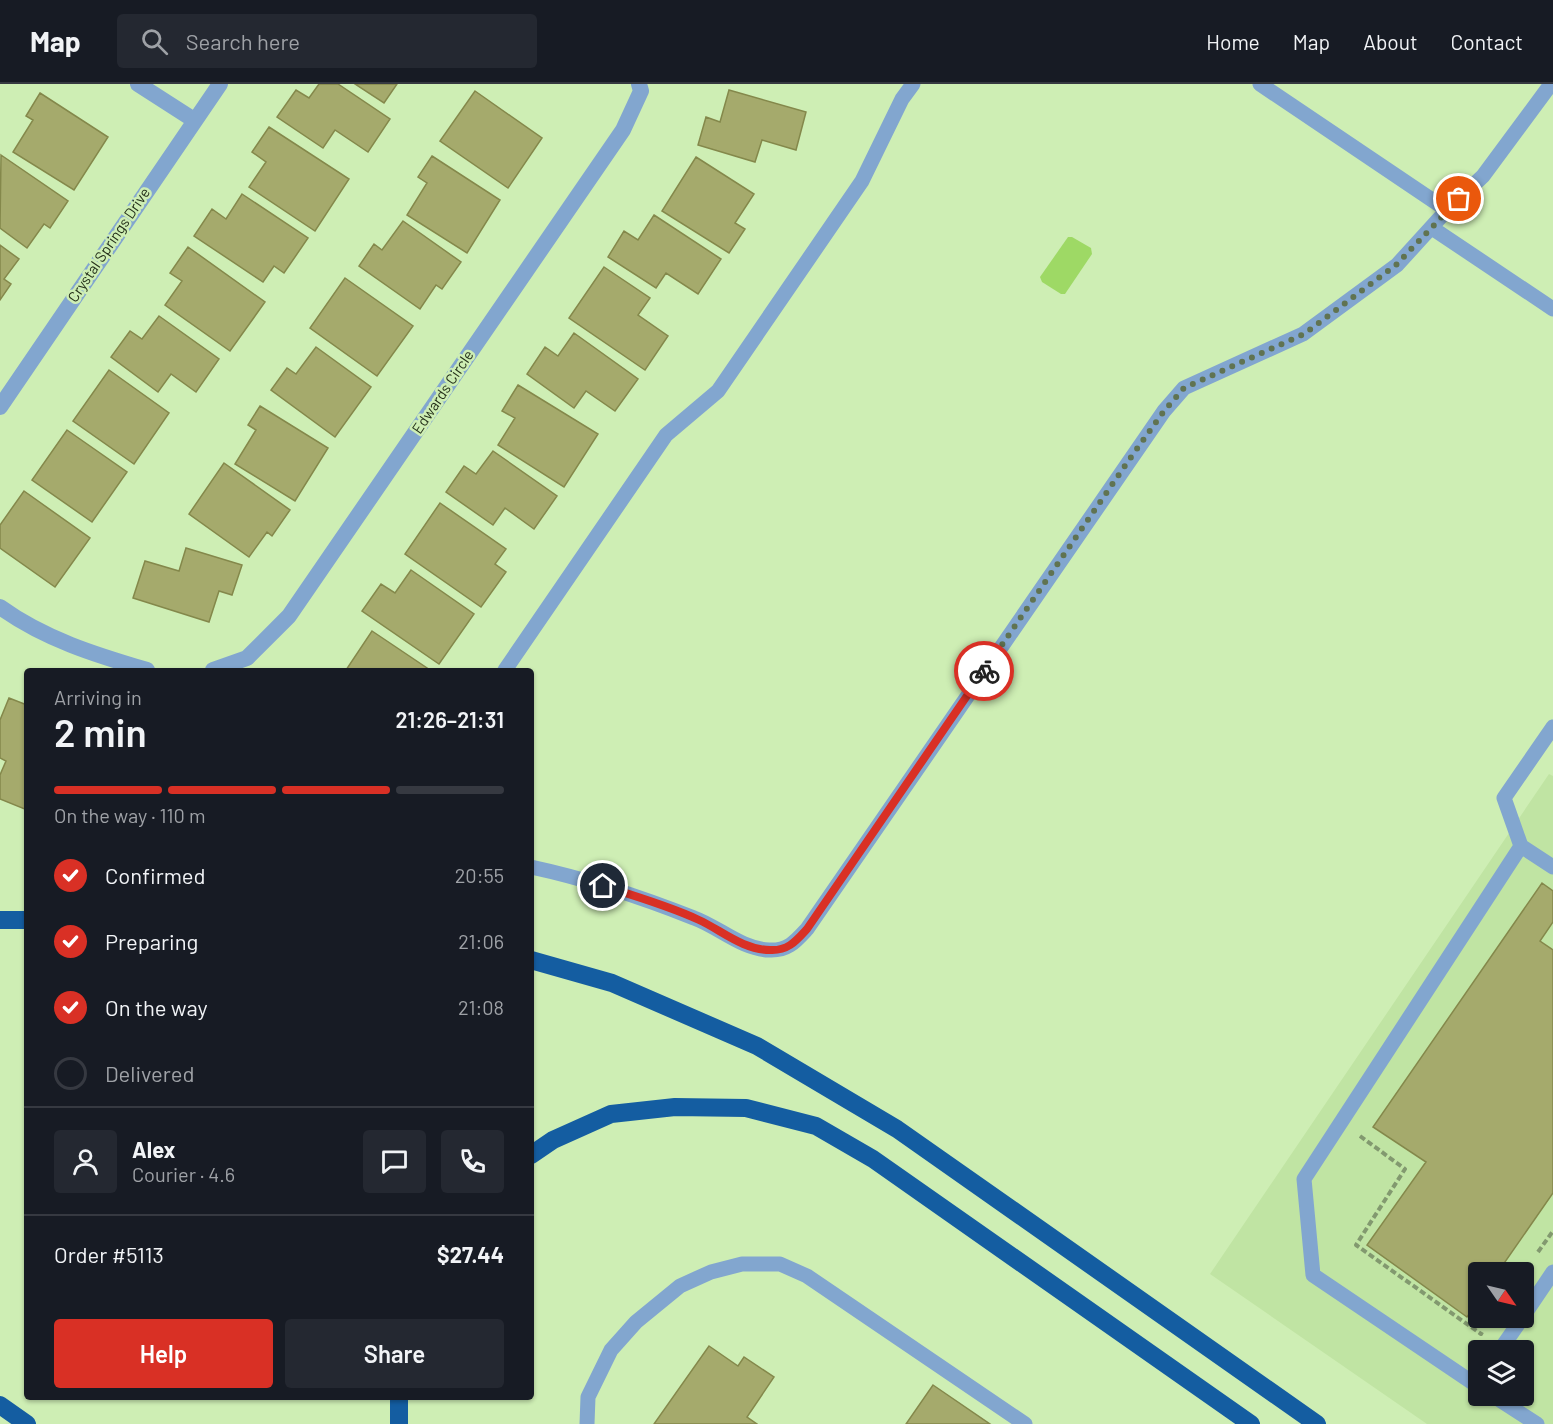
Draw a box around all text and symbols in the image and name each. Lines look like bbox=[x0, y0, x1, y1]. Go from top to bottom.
search box bbox=[117, 14, 537, 68]
text: Map bbox=[30, 24, 81, 58]
icon: search bbox=[138, 25, 171, 58]
text: Search here bbox=[186, 28, 300, 54]
text: Home bbox=[1206, 29, 1260, 54]
text: Map bbox=[1293, 29, 1330, 54]
text: About bbox=[1363, 29, 1418, 54]
text: Contact bbox=[1451, 29, 1523, 54]
pin bbox=[1433, 173, 1484, 224]
icon: bag bbox=[1442, 182, 1475, 215]
street label: Crystal Springs Drive bbox=[63, 184, 153, 305]
street label: Edwards Circle bbox=[408, 346, 477, 437]
courier bbox=[954, 641, 1014, 701]
icon: bike bbox=[968, 655, 1001, 688]
text: Arriving in bbox=[54, 685, 142, 709]
text: 21:26–21:31 bbox=[396, 706, 504, 732]
text: 2 min bbox=[54, 708, 147, 755]
text: On the way · 110 m bbox=[54, 803, 205, 827]
icon: check bbox=[54, 859, 87, 892]
pin bbox=[577, 860, 628, 911]
text: Confirmed bbox=[105, 862, 205, 888]
text: 20:55 bbox=[455, 863, 504, 887]
icon: home bbox=[586, 869, 619, 902]
icon: check bbox=[54, 925, 87, 958]
text: Preparing bbox=[105, 928, 198, 954]
text: 21:06 bbox=[458, 929, 504, 953]
icon: check bbox=[54, 991, 87, 1024]
text: On the way bbox=[105, 994, 208, 1020]
text: 21:08 bbox=[458, 995, 504, 1019]
text: Delivered bbox=[105, 1060, 194, 1086]
button: person bbox=[54, 1130, 117, 1193]
button: chat bbox=[363, 1130, 426, 1193]
button: phone bbox=[441, 1130, 504, 1193]
text: Alex bbox=[132, 1136, 175, 1162]
text: Courier · 4.6 bbox=[132, 1162, 235, 1186]
text: Order #5113 bbox=[54, 1241, 164, 1267]
text: $27.44 bbox=[437, 1241, 504, 1267]
north arrow bbox=[1468, 1262, 1534, 1328]
map controls bbox=[1468, 1262, 1534, 1406]
button: Help bbox=[54, 1319, 273, 1388]
button: Share bbox=[285, 1319, 504, 1388]
button: layers bbox=[1468, 1340, 1534, 1406]

